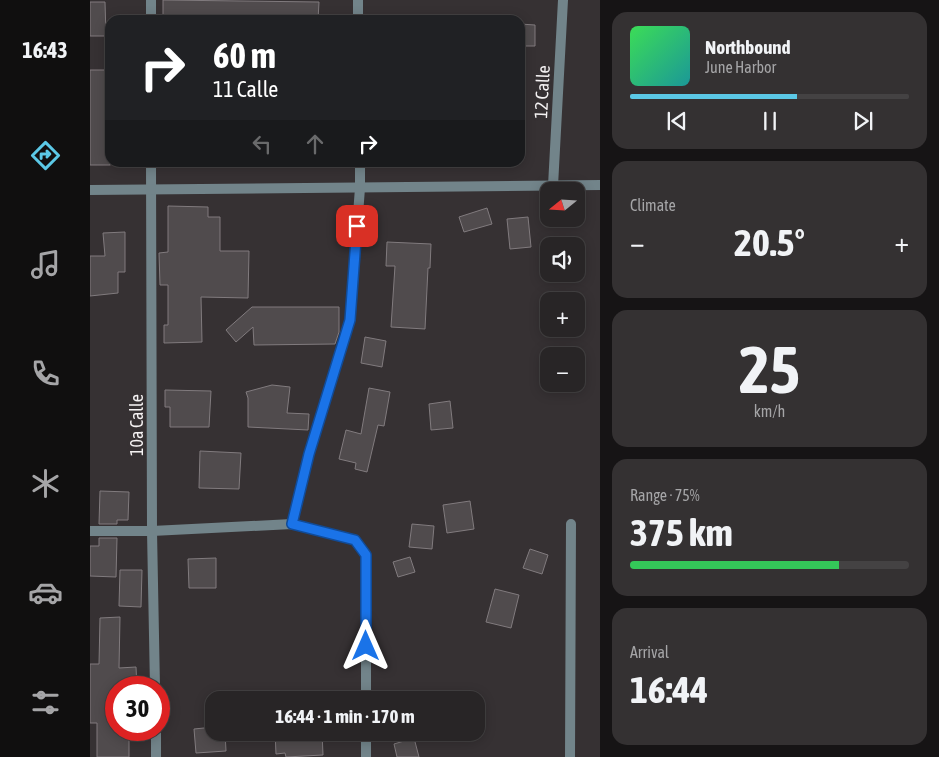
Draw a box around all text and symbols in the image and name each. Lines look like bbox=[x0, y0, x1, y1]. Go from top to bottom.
icon: right bbox=[130, 35, 195, 100]
text: 60 m bbox=[213, 35, 276, 75]
text: Northbound bbox=[705, 36, 791, 58]
text: 16:43 bbox=[22, 37, 68, 63]
text: June Harbor bbox=[705, 58, 776, 76]
street label: 12 Calle bbox=[530, 65, 554, 119]
text: 11 Calle bbox=[213, 76, 278, 102]
icon: previous bbox=[663, 107, 691, 135]
icon: pause bbox=[756, 107, 784, 135]
icon: next bbox=[849, 107, 877, 135]
icon: left bbox=[248, 130, 276, 158]
icon: ahead bbox=[301, 130, 329, 158]
icon: right bbox=[354, 130, 382, 158]
icon: directions bbox=[28, 138, 63, 173]
north arrow bbox=[540, 182, 585, 228]
map controls bbox=[540, 182, 585, 392]
text: Climate bbox=[630, 196, 676, 214]
pin bbox=[336, 205, 378, 247]
icon: arrive bbox=[343, 212, 371, 240]
text: 20.5° bbox=[734, 221, 805, 264]
text: − bbox=[630, 226, 645, 258]
text: + bbox=[894, 226, 909, 258]
button: sound bbox=[540, 237, 585, 282]
icon: music bbox=[28, 247, 63, 282]
button: + bbox=[540, 292, 585, 337]
text: 25 bbox=[739, 332, 800, 407]
button: − bbox=[540, 347, 585, 392]
icon: phone bbox=[28, 356, 63, 391]
street label: 10a Calle bbox=[126, 394, 147, 456]
text: km/h bbox=[754, 402, 785, 420]
icon: climate bbox=[28, 466, 63, 501]
text: Range · 75% bbox=[630, 486, 700, 504]
text: 375 km bbox=[630, 511, 733, 554]
icon: car bbox=[28, 575, 63, 610]
position arrow bbox=[339, 619, 391, 671]
text: Arrival bbox=[630, 643, 669, 661]
text: 16:44 bbox=[630, 668, 708, 711]
speed limit sign: 30 bbox=[105, 676, 170, 741]
icon: filters bbox=[28, 685, 63, 720]
text: 16:44 · 1 min · 170 m bbox=[275, 705, 415, 727]

